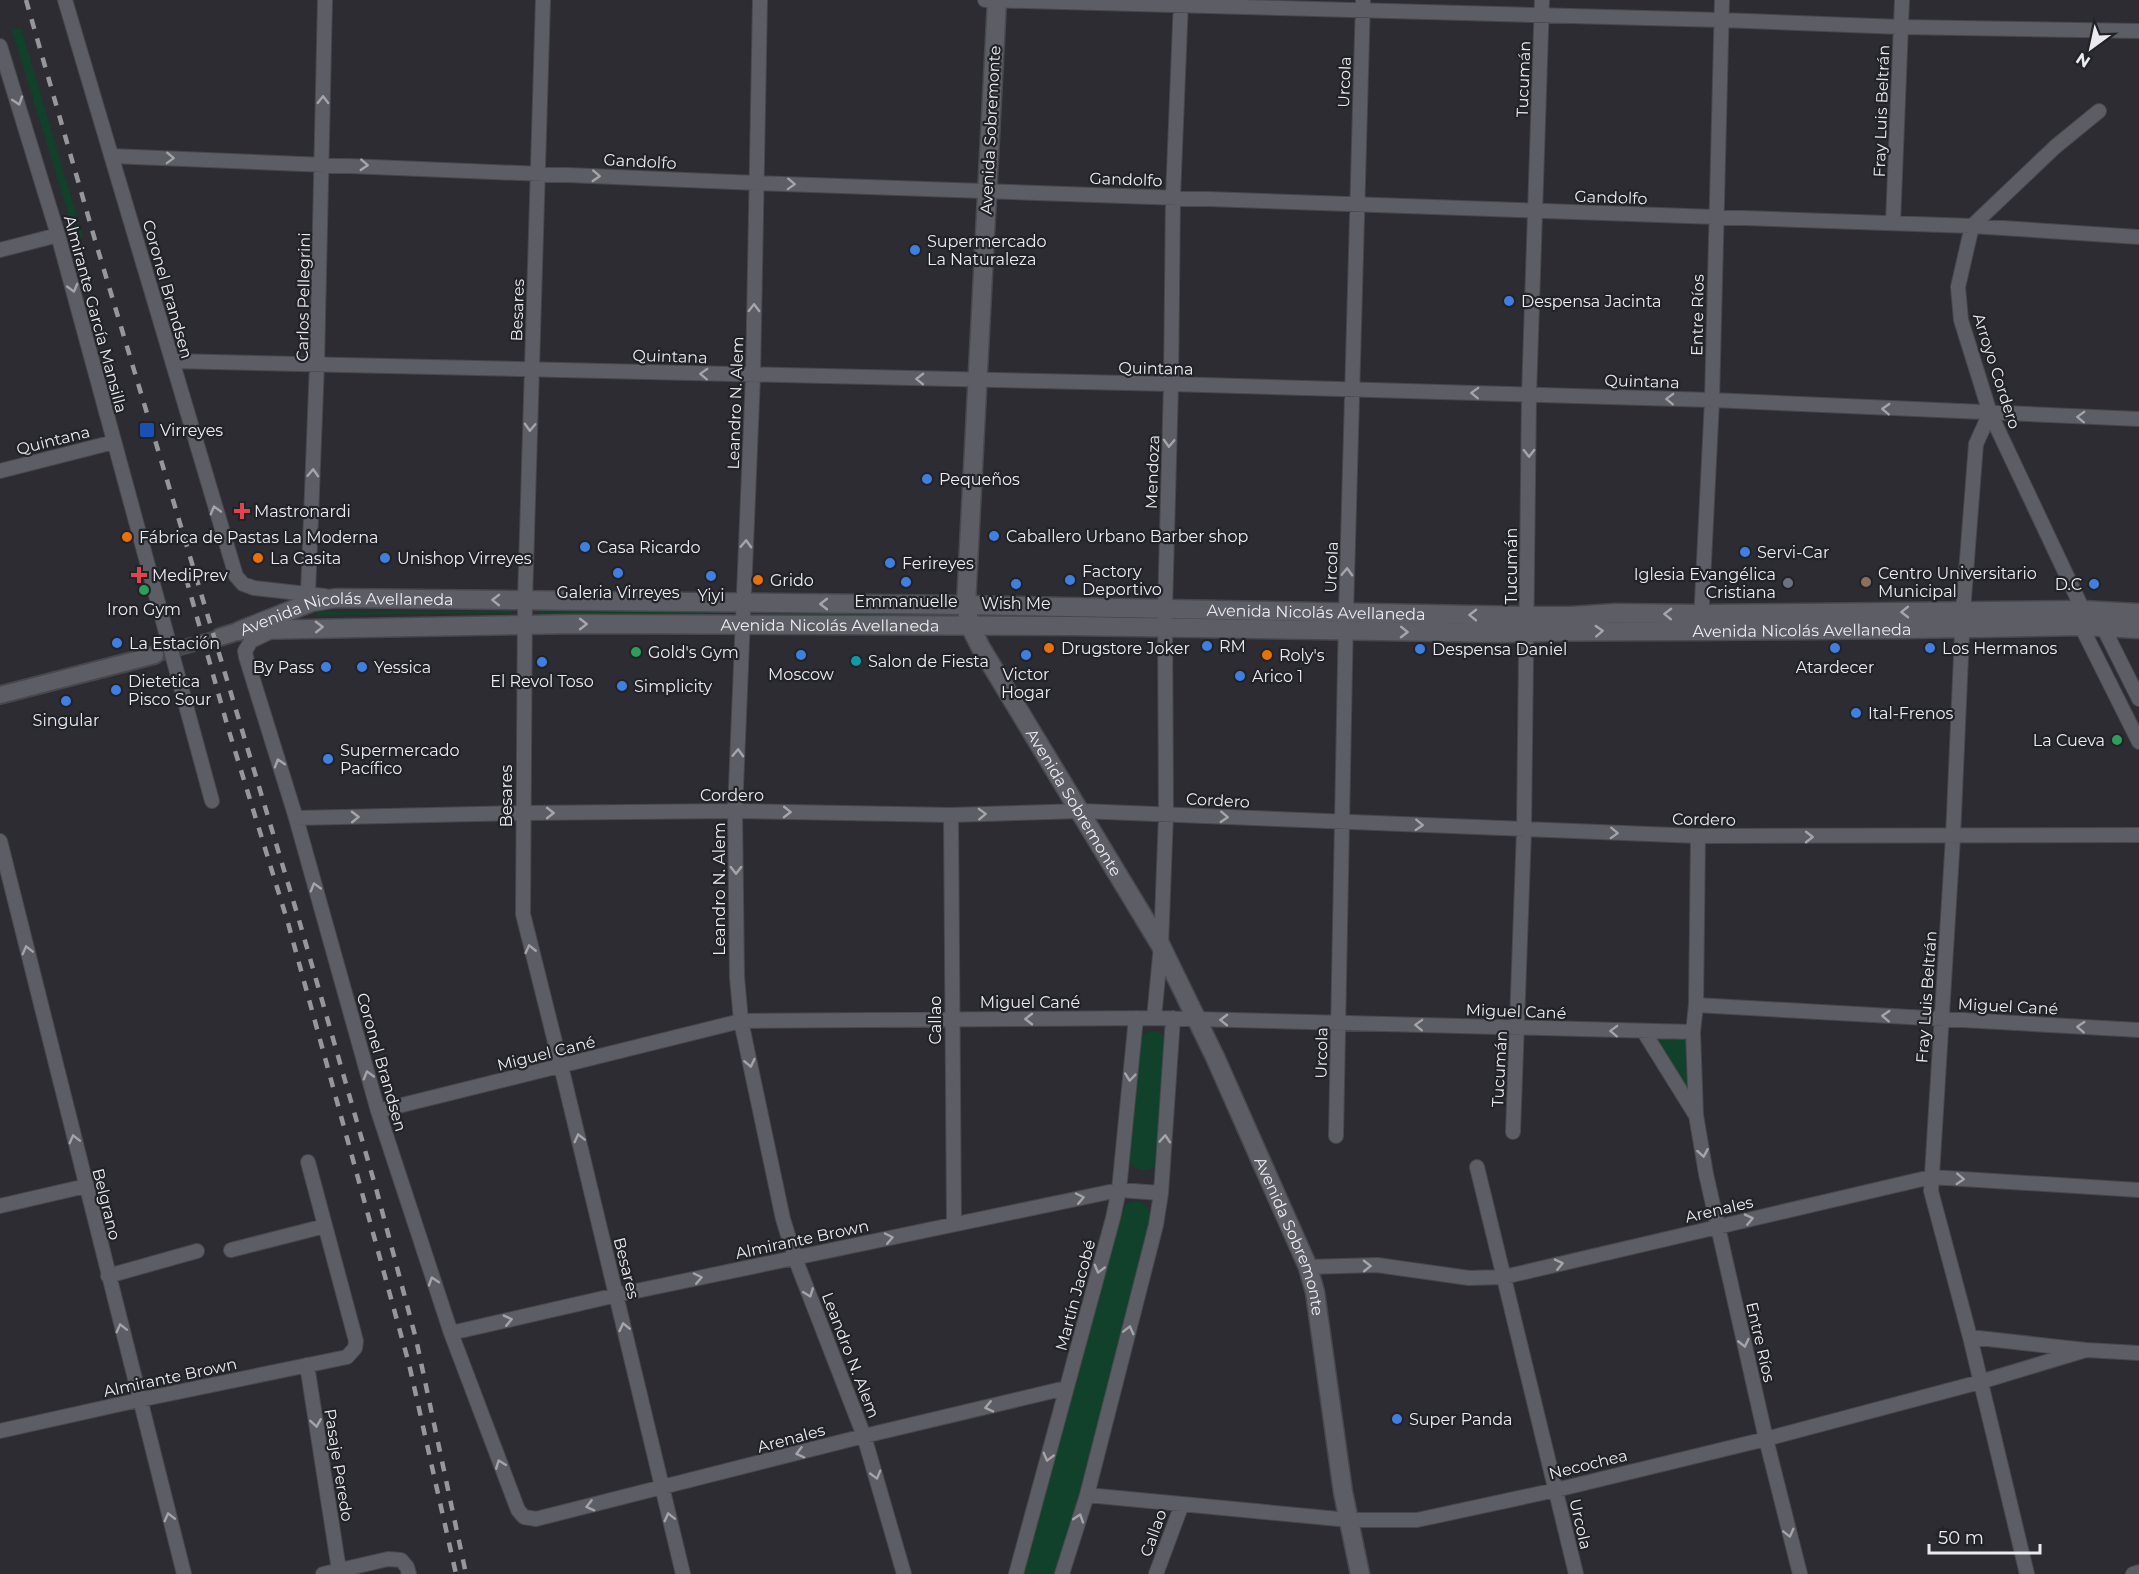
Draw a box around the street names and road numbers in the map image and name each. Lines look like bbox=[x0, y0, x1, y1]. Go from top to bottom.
street label: Tucumán bbox=[1513, 40, 1534, 118]
street label: Fray Luis Beltrán bbox=[1870, 44, 1893, 178]
street label: Avenida Sobremonte bbox=[977, 45, 1004, 215]
street label: Urcola bbox=[1334, 56, 1355, 108]
street label: Gandolfo bbox=[603, 150, 677, 173]
street label: Gandolfo bbox=[1089, 169, 1163, 190]
street label: Gandolfo bbox=[1574, 187, 1648, 208]
street label: Almirante García Mansilla bbox=[60, 213, 131, 415]
street label: Coronel Brandsen bbox=[139, 218, 196, 361]
street label: Carlos Pellegrini bbox=[293, 232, 314, 362]
street label: Entre Ríos bbox=[1687, 274, 1708, 356]
street label: Besares bbox=[507, 278, 528, 342]
street label: Arroyo Cordero bbox=[1969, 311, 2024, 431]
street label: Leandro N. Alem bbox=[724, 336, 747, 470]
street label: Quintana bbox=[632, 346, 708, 367]
street label: Quintana bbox=[1118, 358, 1194, 379]
street label: Quintana bbox=[1604, 371, 1680, 392]
street label: Quintana bbox=[14, 422, 92, 459]
street label: Mendoza bbox=[1142, 435, 1163, 509]
street label: Tucumán bbox=[1502, 528, 1521, 604]
street label: Urcola bbox=[1321, 541, 1342, 593]
street label: Avenida Nicolás Avellaneda bbox=[237, 589, 454, 640]
street label: Avenida Nicolás Avellaneda bbox=[1206, 601, 1426, 624]
street label: Avenida Nicolás Avellaneda bbox=[720, 616, 939, 635]
street label: Avenida Nicolás Avellaneda bbox=[1692, 620, 1911, 641]
street label: Avenida Sobremonte bbox=[1022, 725, 1126, 880]
street label: Besares bbox=[497, 764, 516, 827]
street label: Cordero bbox=[700, 786, 764, 805]
street label: Cordero bbox=[1186, 789, 1250, 812]
street label: Cordero bbox=[1672, 809, 1736, 830]
street label: Leandro N. Alem bbox=[710, 822, 729, 956]
street label: Fray Luis Beltrán bbox=[1912, 930, 1941, 1064]
street label: Coronel Brandsen bbox=[353, 991, 410, 1134]
street label: Miguel Cané bbox=[980, 993, 1080, 1012]
street label: Miguel Cané bbox=[1957, 994, 2059, 1019]
street label: Callao bbox=[926, 996, 945, 1044]
street label: Miguel Cané bbox=[1465, 1000, 1567, 1023]
street label: Urcola bbox=[1312, 1027, 1331, 1079]
street label: Tucumán bbox=[1488, 1030, 1511, 1108]
street label: Miguel Cané bbox=[495, 1032, 597, 1075]
street label: Avenida Sobremonte bbox=[1250, 1154, 1327, 1317]
street label: Belgrano bbox=[88, 1166, 125, 1242]
street label: Arenales bbox=[1683, 1192, 1755, 1227]
street label: Almirante Brown bbox=[734, 1216, 871, 1263]
street label: Besares bbox=[610, 1235, 643, 1301]
street label: Martín Jacobé bbox=[1052, 1238, 1099, 1353]
street label: Leandro N. Alem bbox=[818, 1290, 883, 1421]
street label: Entre Ríos bbox=[1742, 1300, 1779, 1384]
street label: Almirante Brown bbox=[102, 1354, 239, 1401]
street label: Pasaje Peredo bbox=[320, 1407, 357, 1523]
street label: Arenales bbox=[755, 1420, 827, 1457]
street label: Necochea bbox=[1547, 1446, 1629, 1483]
street label: Urcola bbox=[1565, 1497, 1596, 1551]
street label: Callao bbox=[1136, 1507, 1171, 1559]

